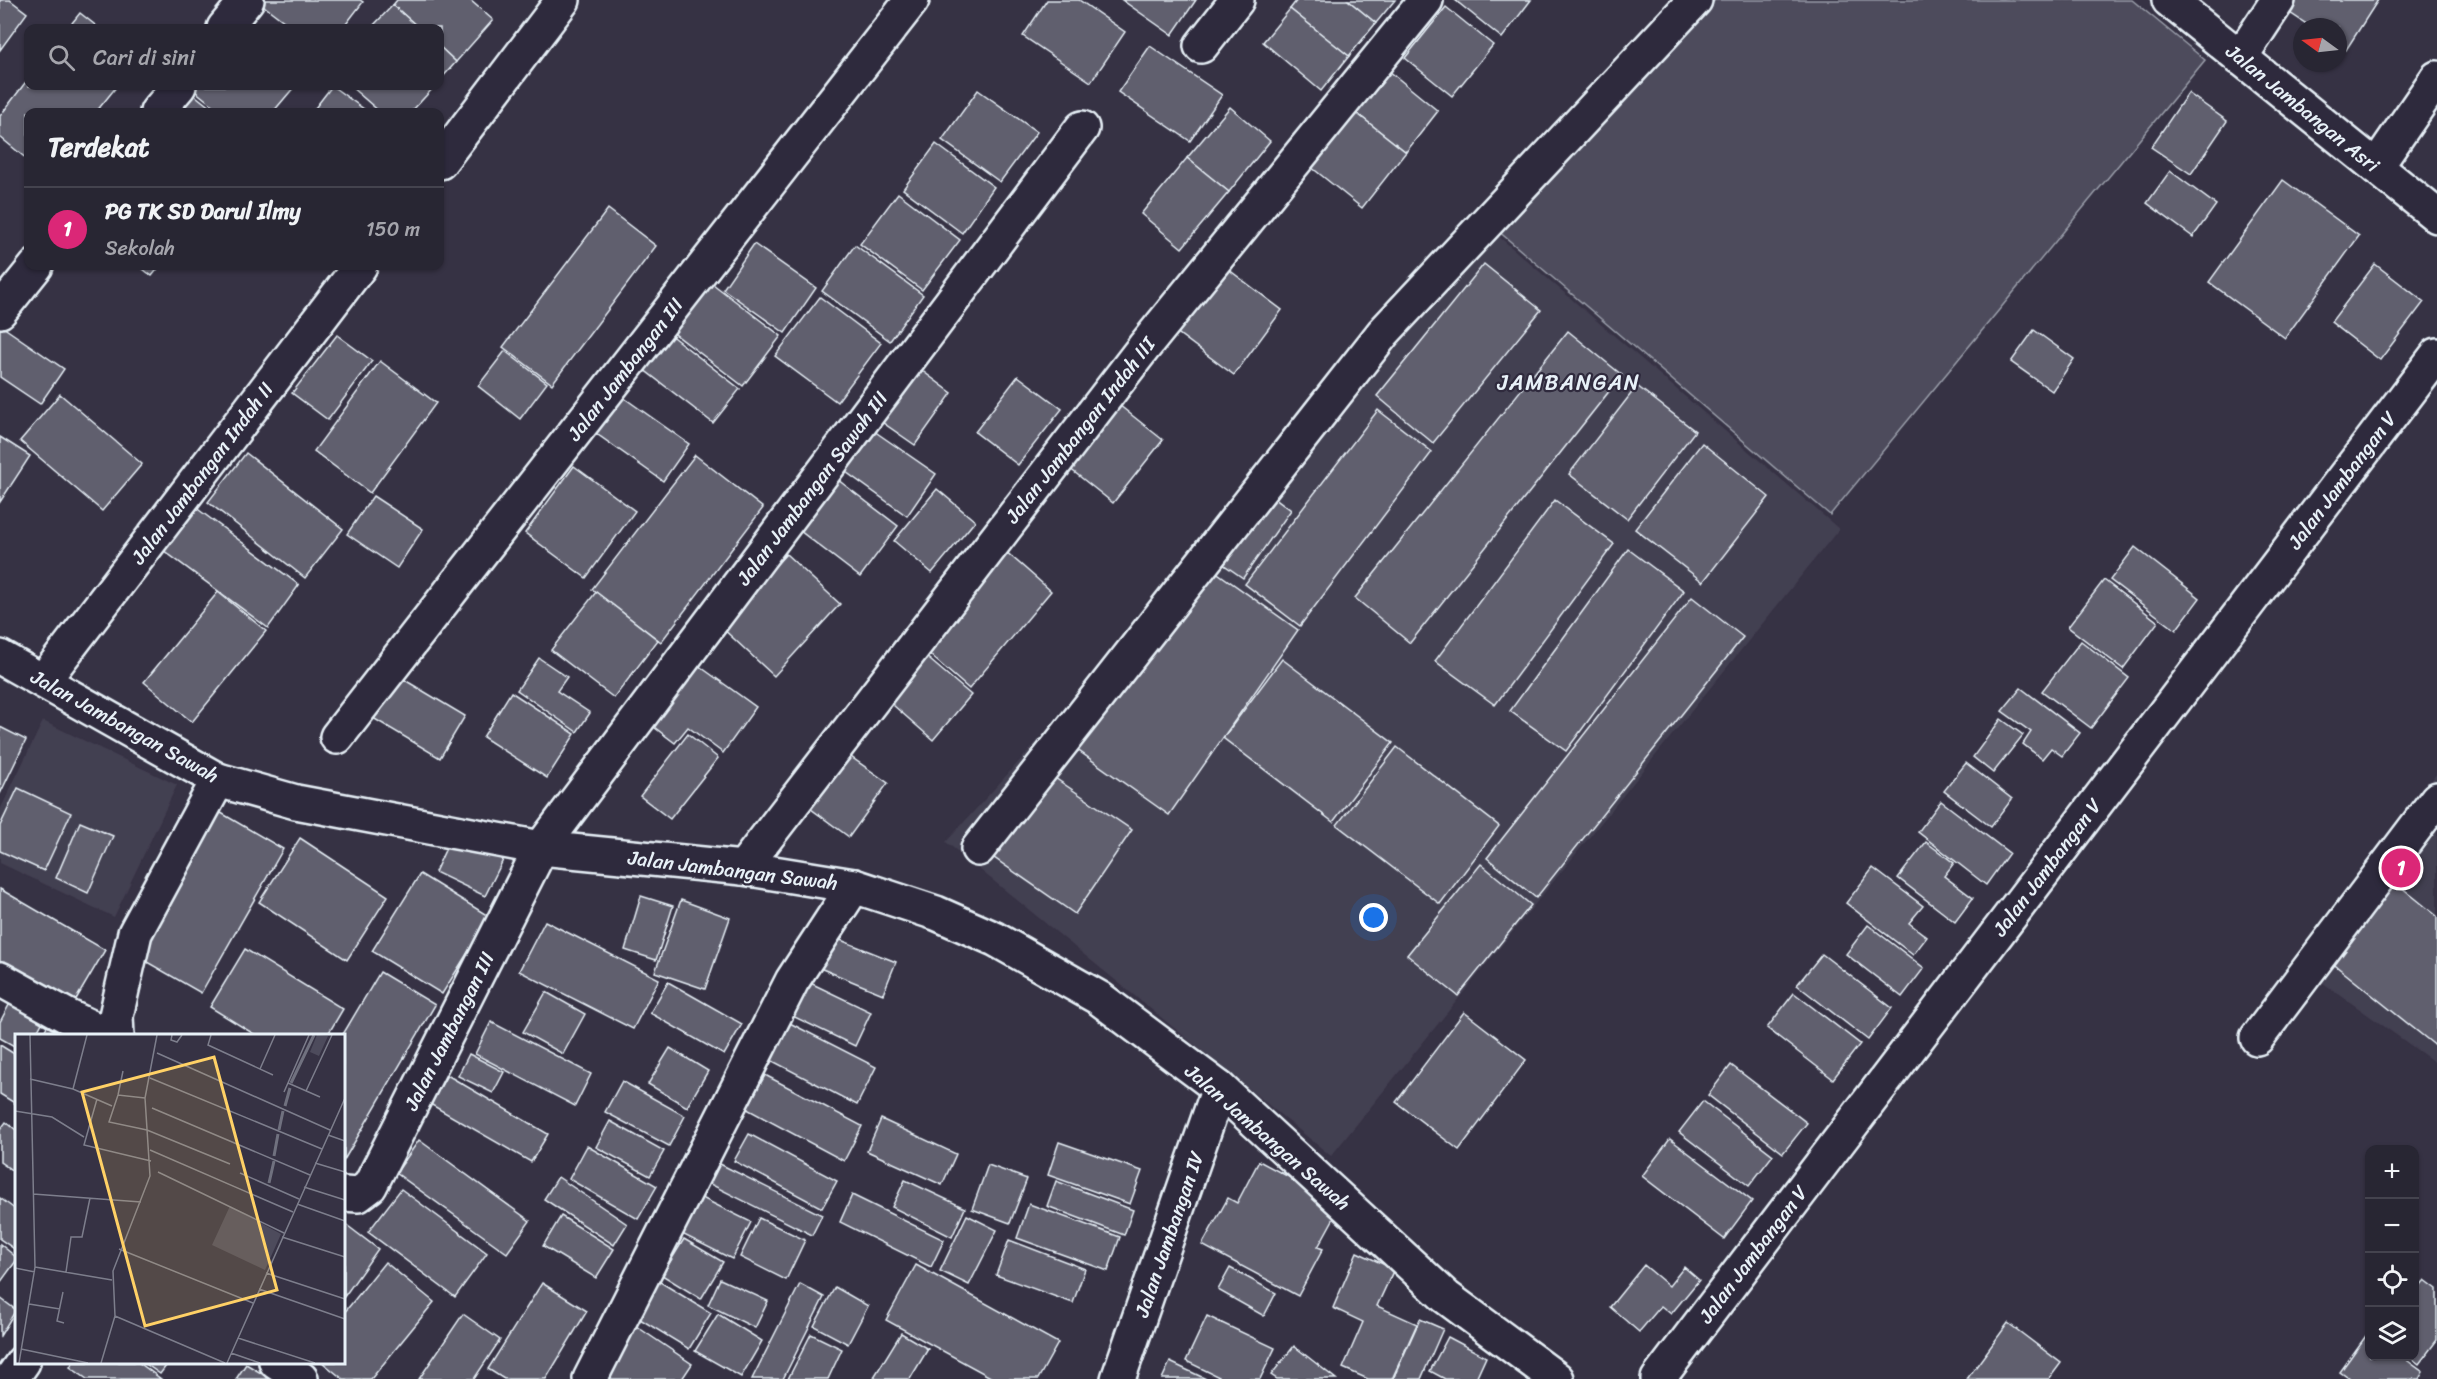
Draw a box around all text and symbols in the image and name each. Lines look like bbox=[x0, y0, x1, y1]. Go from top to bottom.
north arrow bbox=[2293, 18, 2347, 72]
search box bbox=[24, 24, 444, 90]
street label: Jalan Jambangan Asri bbox=[2217, 34, 2388, 182]
text: Cari di sini bbox=[93, 38, 195, 77]
icon: search bbox=[45, 41, 78, 74]
text: Terdekat bbox=[48, 124, 149, 170]
text: PG TK SD Darul Ilmy bbox=[105, 192, 301, 231]
text: 1 bbox=[63, 212, 72, 247]
text: 150 m bbox=[366, 212, 420, 247]
text: Sekolah bbox=[105, 231, 175, 266]
street label: Jalan Jambangan III bbox=[557, 290, 693, 449]
street label: Jalan Jambangan Indah III bbox=[995, 328, 1165, 532]
district label: JAMBANGAN bbox=[1496, 363, 1641, 402]
street label: Jalan Jambangan Indah II bbox=[121, 374, 283, 573]
street label: Jalan Jambangan Sawah III bbox=[727, 383, 897, 594]
street label: Jalan Jambangan V bbox=[2278, 404, 2406, 558]
street label: Jalan Jambangan Sawah bbox=[23, 660, 225, 793]
street label: Jalan Jambangan V bbox=[1983, 791, 2111, 945]
street label: Jalan Jambangan Sawah bbox=[625, 840, 840, 901]
pin: 1 bbox=[2382, 846, 2420, 890]
your location bbox=[1359, 903, 1388, 932]
street label: Jalan Jambangan III bbox=[394, 946, 505, 1118]
inset map bbox=[15, 1034, 345, 1364]
street label: Jalan Jambangan Sawah bbox=[1176, 1054, 1359, 1220]
map controls bbox=[2365, 1145, 2419, 1361]
button: + bbox=[2365, 1145, 2419, 1199]
street label: Jalan Jambangan IV bbox=[1124, 1146, 1214, 1323]
street label: Jalan Jambangan V bbox=[1689, 1178, 1817, 1332]
button: − bbox=[2365, 1199, 2419, 1253]
button: locate bbox=[2365, 1253, 2419, 1307]
button: layers bbox=[2365, 1307, 2419, 1361]

